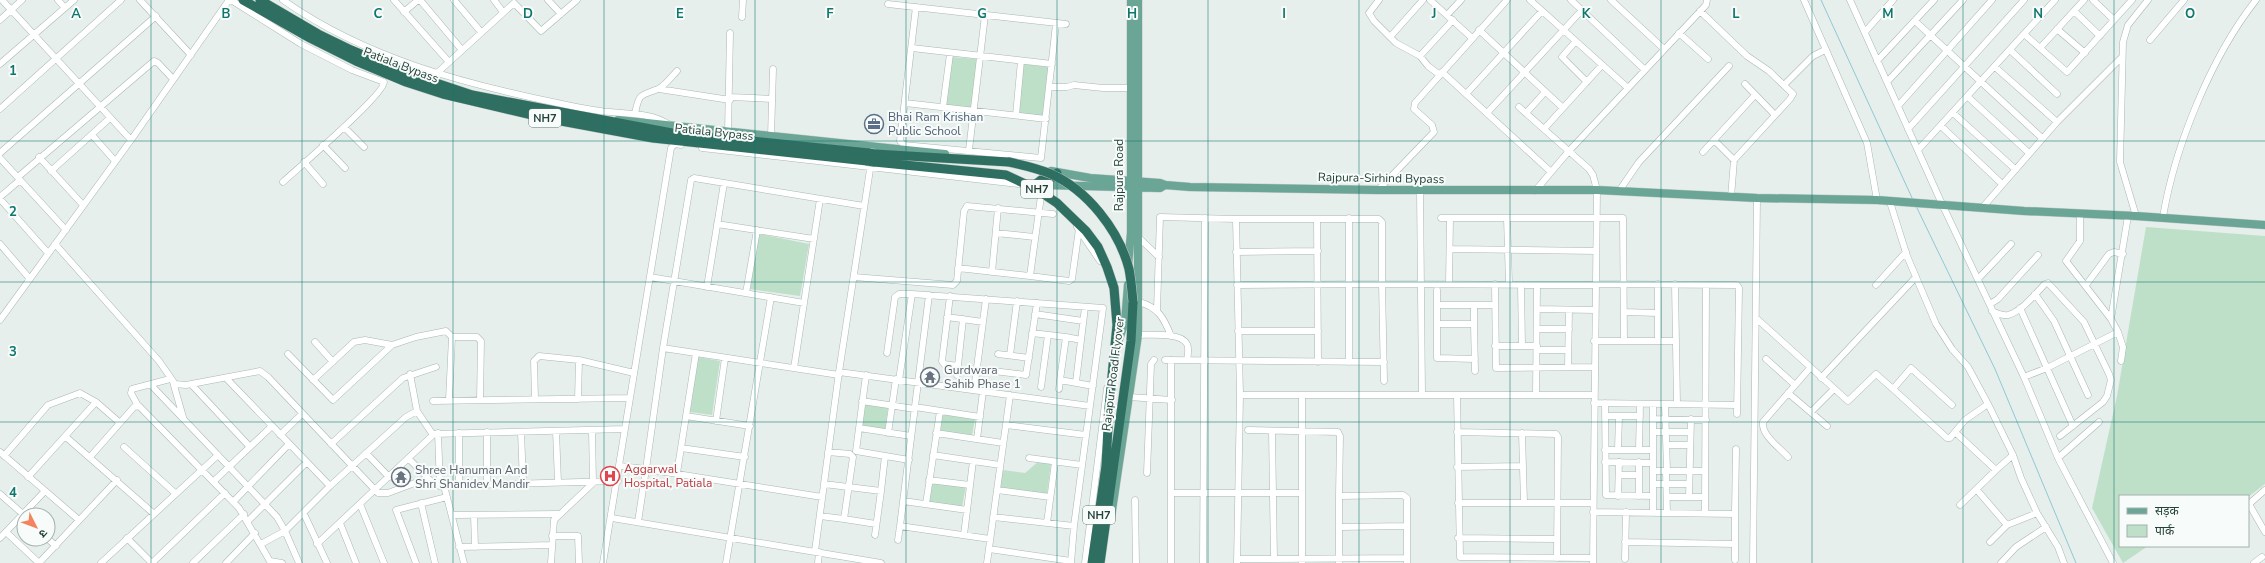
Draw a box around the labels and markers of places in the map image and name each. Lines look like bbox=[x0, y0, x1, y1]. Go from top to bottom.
place label: Bhai Ram Krishan Public School bbox=[888, 109, 983, 139]
office icon: Bhai Ram Krishan Public School bbox=[863, 113, 885, 135]
place label: Gurdwara Sahib Phase 1 bbox=[944, 362, 1021, 392]
temple icon: Gurdwara Sahib Phase 1 bbox=[919, 366, 941, 388]
place label: Aggarwal Hospital, Patiala bbox=[624, 461, 712, 491]
place label: Shree Hanuman And Shri Shanidev Mandir bbox=[415, 462, 530, 492]
hospital icon: Aggarwal Hospital, Patiala bbox=[599, 465, 621, 487]
temple icon: Shree Hanuman And Shri Shanidev Mandir bbox=[390, 466, 412, 488]

